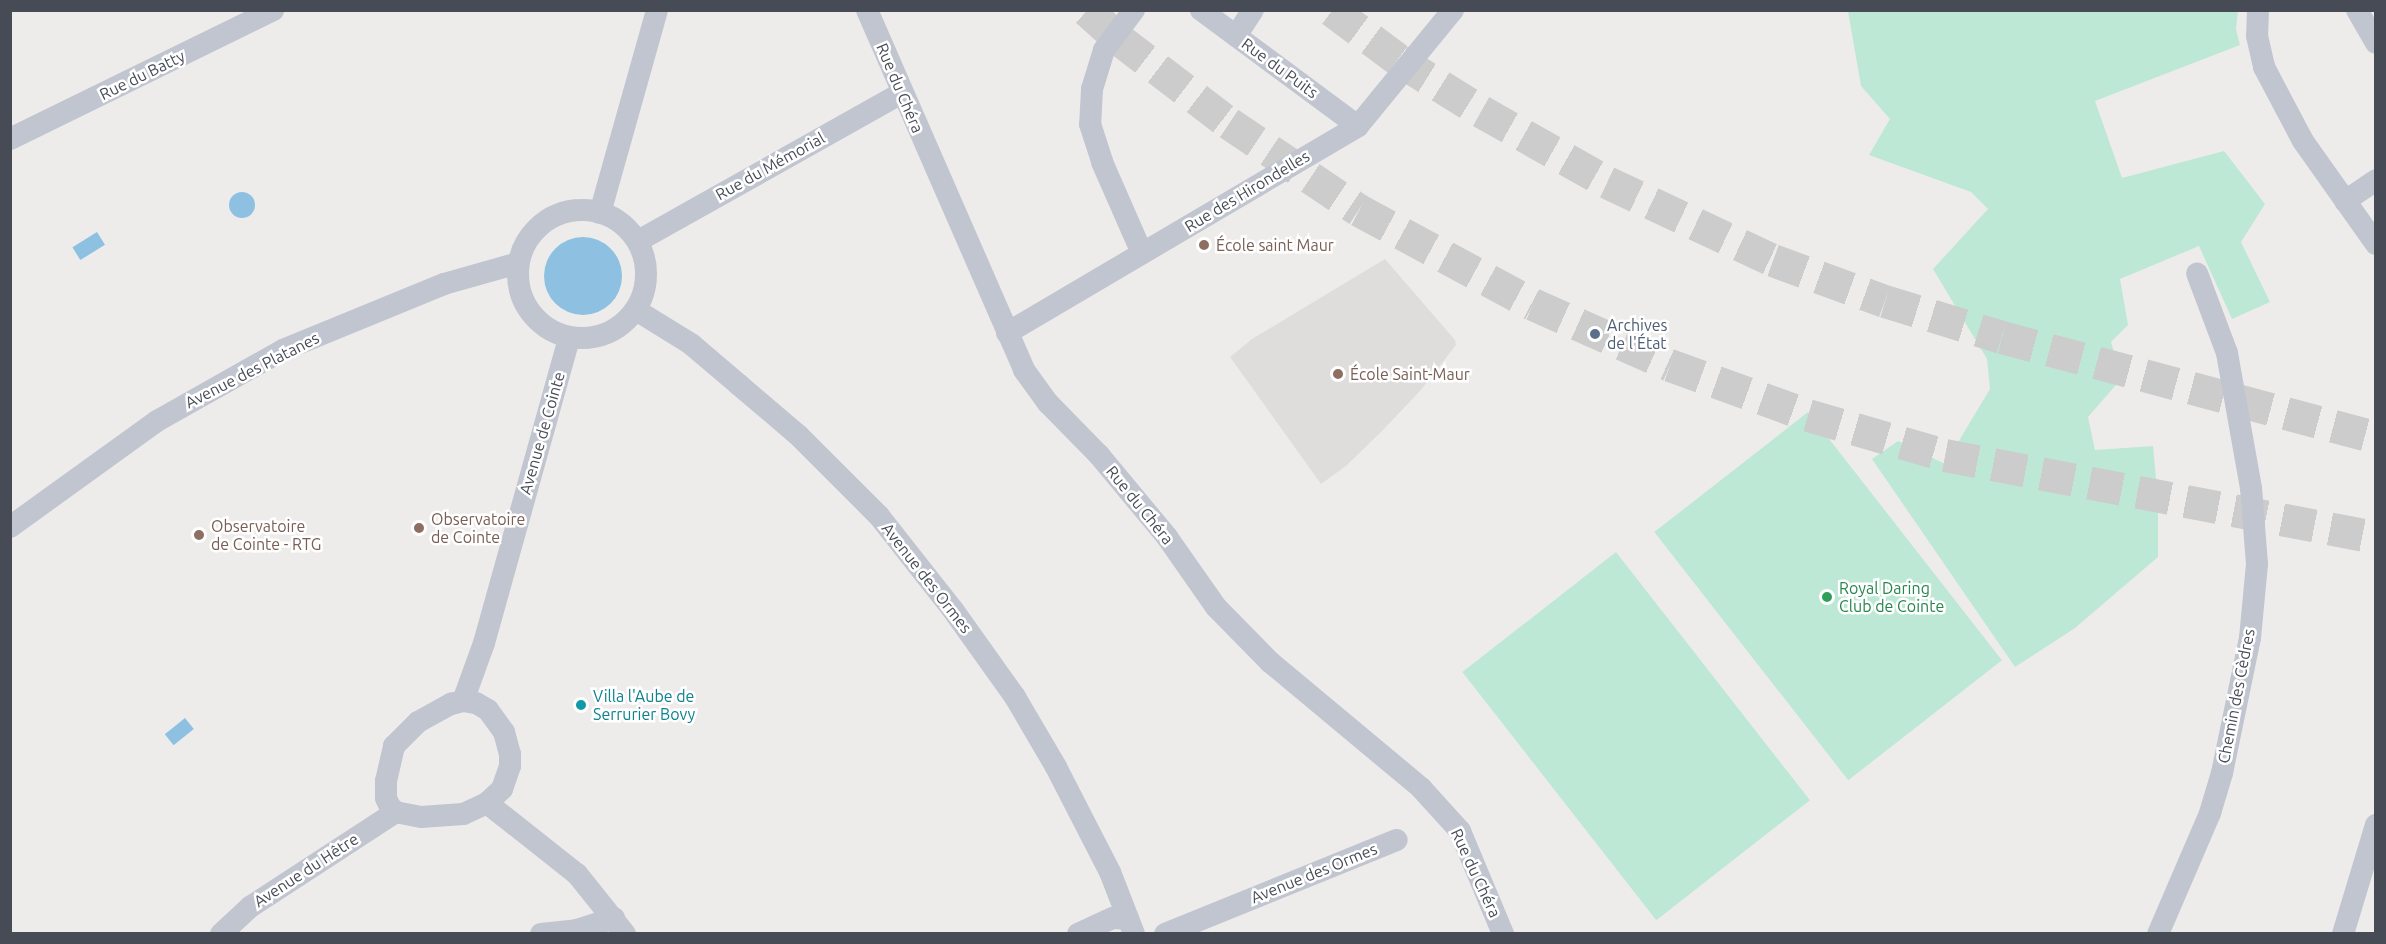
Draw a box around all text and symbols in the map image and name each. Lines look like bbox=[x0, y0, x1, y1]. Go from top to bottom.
street label: Rue du Puits bbox=[1238, 34, 1322, 102]
street label: Rue du Chéra bbox=[872, 40, 928, 136]
street label: Rue du Batty bbox=[96, 46, 188, 104]
street label: Rue du Mémorial bbox=[712, 128, 828, 204]
street label: Rue des Hirondelles bbox=[1181, 146, 1313, 236]
place label: École saint Maur bbox=[1216, 235, 1334, 255]
marker: École saint Maur bbox=[1197, 238, 1211, 252]
place label: Archives de l'État bbox=[1607, 315, 1667, 353]
marker: Archives de l'État bbox=[1588, 327, 1602, 341]
street label: Avenue des Platanes bbox=[182, 328, 322, 412]
place label: École Saint-Maur bbox=[1350, 364, 1470, 384]
marker: École Saint-Maur bbox=[1331, 367, 1345, 381]
street label: Avenue de Cointe bbox=[515, 369, 569, 497]
street label: Rue du Chéra bbox=[1102, 462, 1178, 548]
place label: Observatoire de Cointe bbox=[431, 509, 525, 547]
place label: Observatoire de Cointe - RTG bbox=[211, 516, 321, 554]
street label: Avenue des Ormes bbox=[878, 519, 976, 637]
marker: Observatoire de Cointe bbox=[412, 521, 426, 535]
marker: Observatoire de Cointe - RTG bbox=[192, 528, 206, 542]
place label: Royal Daring Club de Cointe bbox=[1839, 578, 1944, 616]
marker: Royal Daring Club de Cointe bbox=[1820, 590, 1834, 604]
street label: Chemin des Cèdres bbox=[2214, 627, 2258, 765]
place label: Villa l'Aube de Serrurier Bovy bbox=[593, 686, 695, 724]
marker: Villa l'Aube de Serrurier Bovy bbox=[574, 698, 588, 712]
street label: Rue du Chéra bbox=[1447, 826, 1505, 920]
street label: Avenue du Hêtre bbox=[250, 829, 362, 911]
street label: Avenue des Ormes bbox=[1248, 839, 1380, 907]

